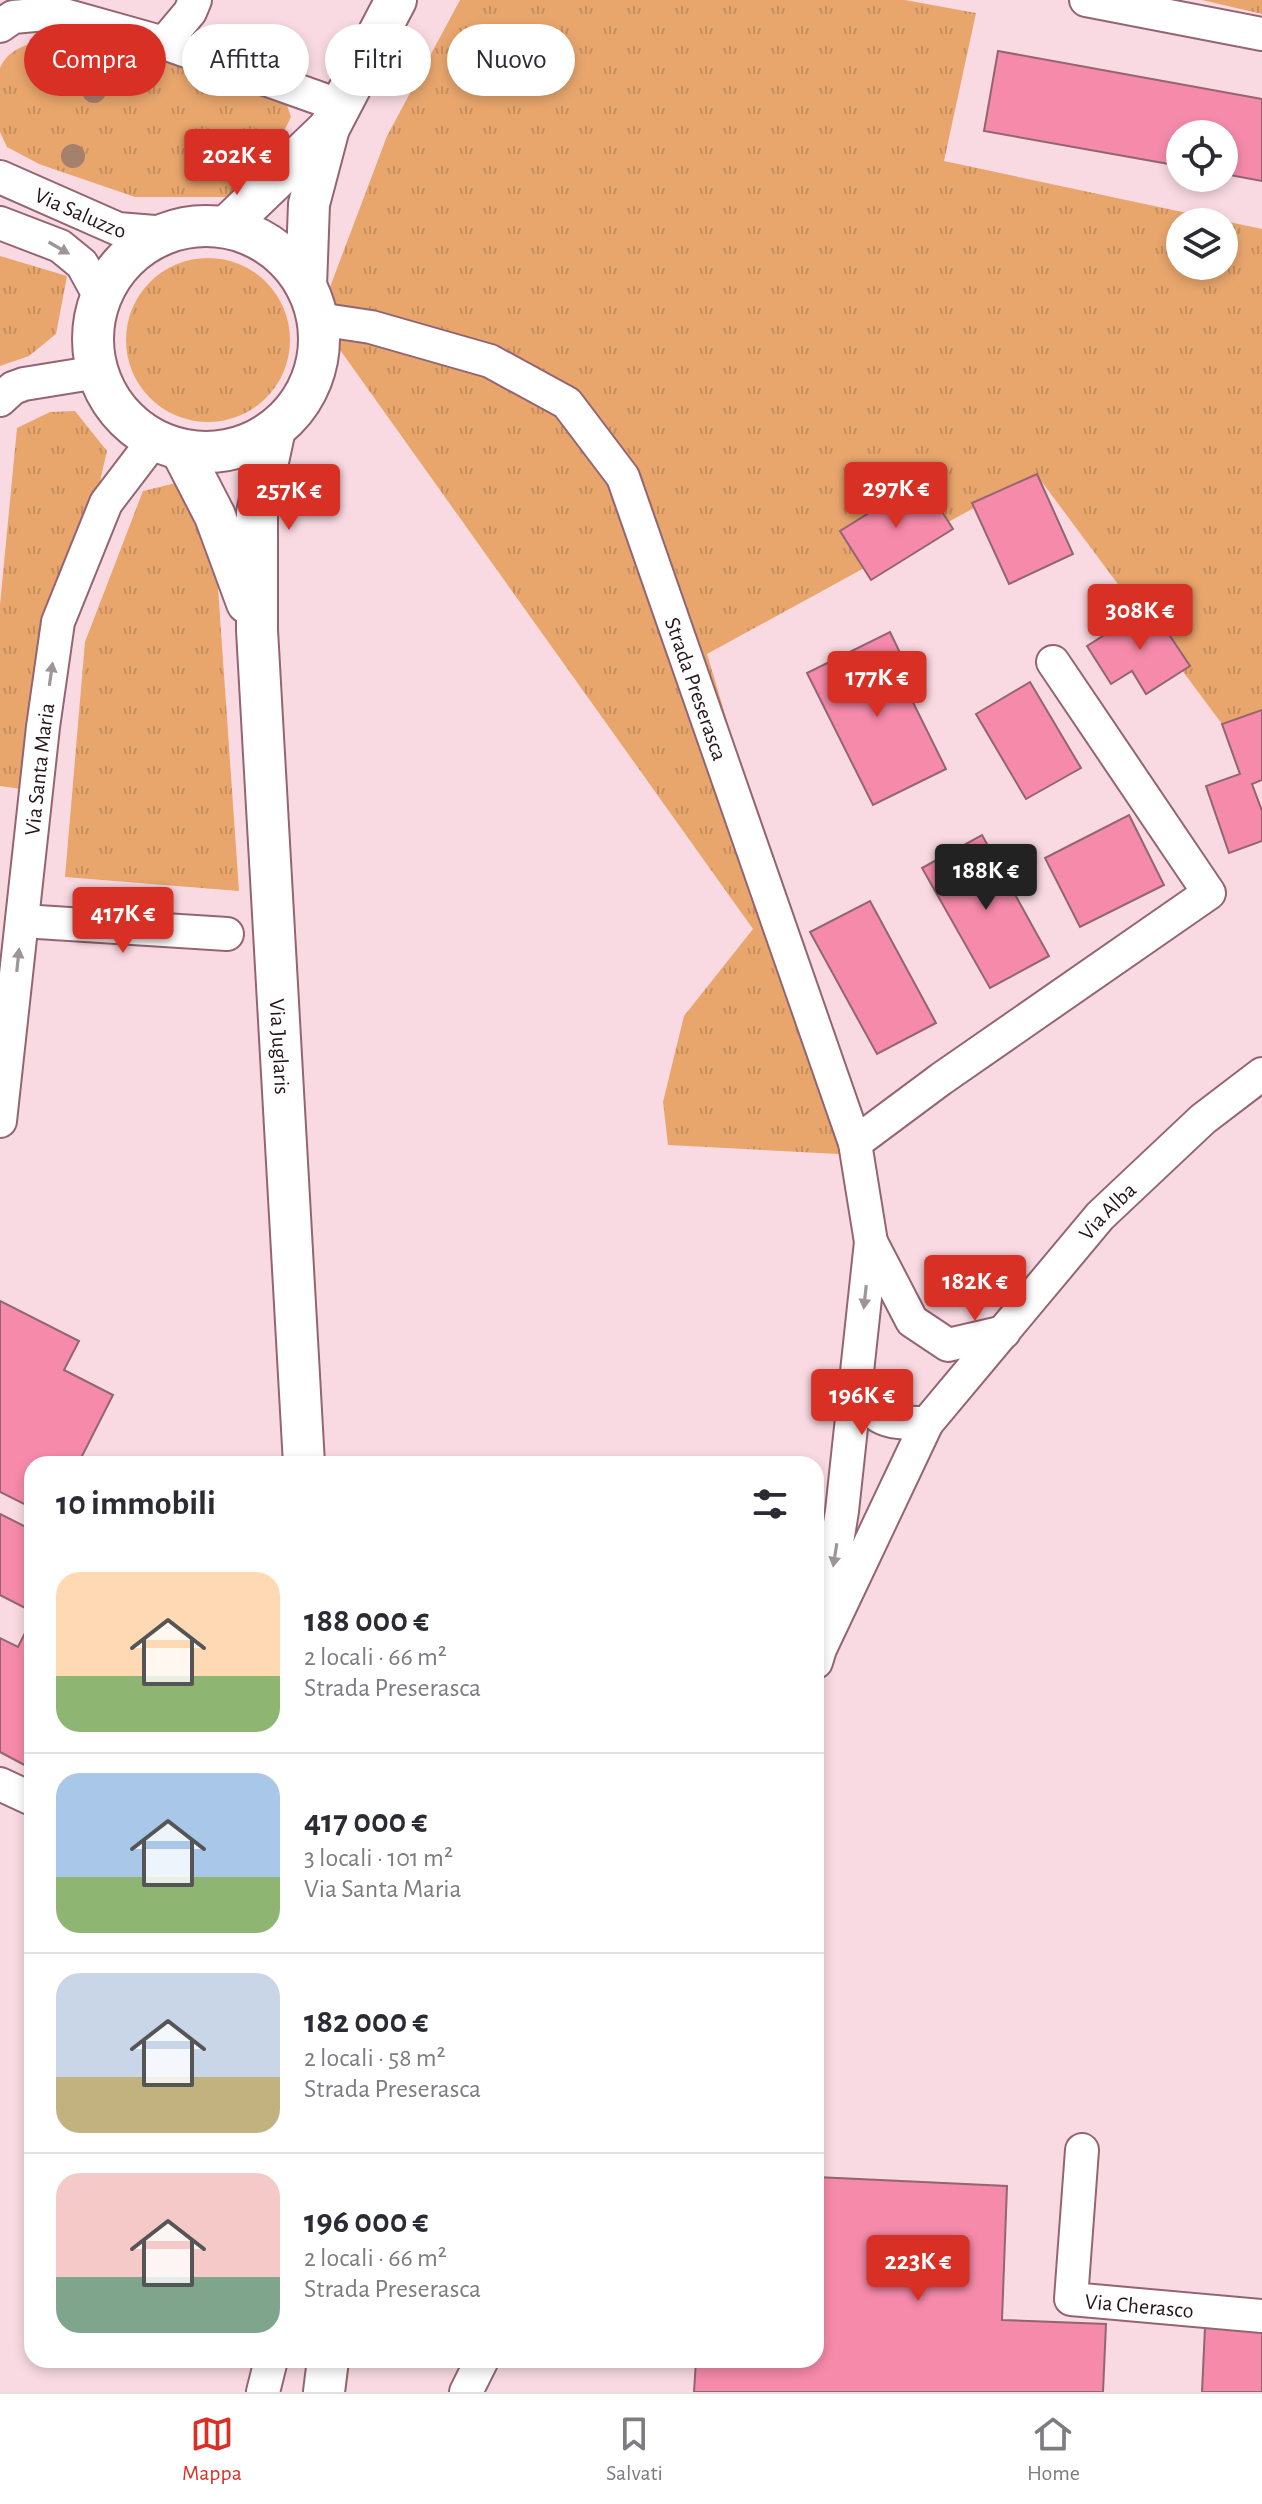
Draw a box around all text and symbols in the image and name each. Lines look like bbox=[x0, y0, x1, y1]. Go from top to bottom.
chip: Compra bbox=[24, 24, 166, 96]
chip: Affitta bbox=[182, 24, 309, 96]
chip: Filtri bbox=[325, 24, 431, 96]
chip: Nuovo bbox=[447, 24, 575, 96]
map controls bbox=[1166, 120, 1238, 280]
button: locate bbox=[1166, 120, 1238, 192]
pin: 202K € bbox=[172, 129, 302, 197]
text: 202K € bbox=[202, 142, 272, 168]
street label: Via Saluzzo bbox=[31, 184, 126, 242]
button: layers bbox=[1166, 208, 1238, 280]
one-way arrow bbox=[48, 241, 70, 255]
pin: 297K € bbox=[831, 462, 961, 530]
pin: 257K € bbox=[224, 464, 354, 532]
text: 297K € bbox=[862, 475, 930, 501]
text: 257K € bbox=[256, 477, 322, 503]
pin: 308K € bbox=[1075, 584, 1205, 652]
text: 308K € bbox=[1106, 597, 1174, 623]
street label: Strada Preserasca bbox=[661, 615, 731, 763]
pin: 177K € bbox=[812, 651, 942, 719]
one-way arrow bbox=[44, 661, 57, 686]
text: 177K € bbox=[845, 664, 909, 690]
street label: Via Santa Maria bbox=[21, 701, 58, 837]
pin: 188K € bbox=[921, 844, 1051, 912]
text: 188K € bbox=[953, 857, 1019, 883]
pin: 417K € bbox=[58, 887, 188, 955]
text: 417K € bbox=[91, 900, 155, 926]
one-way arrow bbox=[11, 947, 24, 972]
street label: Via Juglaris bbox=[266, 998, 293, 1095]
street label: Via Alba bbox=[1075, 1178, 1140, 1244]
pin: 182K € bbox=[910, 1255, 1040, 1323]
text: 182K € bbox=[942, 1268, 1008, 1294]
one-way arrow bbox=[858, 1285, 871, 1310]
pin: 196K € bbox=[797, 1369, 927, 1437]
text: 196K € bbox=[829, 1382, 895, 1408]
icon: filters bbox=[748, 1482, 792, 1526]
text: 10 immobili bbox=[56, 1487, 216, 1521]
one-way arrow bbox=[828, 1543, 841, 1568]
icon: home bbox=[120, 1604, 216, 1700]
text: 188 000 € bbox=[304, 1604, 429, 1638]
text: 2 locali · 66 m² bbox=[304, 1644, 447, 1670]
text: Strada Preserasca bbox=[304, 1675, 481, 1701]
icon: home bbox=[120, 1805, 216, 1901]
text: 417 000 € bbox=[304, 1805, 427, 1839]
text: 3 locali · 101 m² bbox=[304, 1845, 453, 1871]
text: Via Santa Maria bbox=[304, 1876, 461, 1902]
icon: home bbox=[120, 2005, 216, 2101]
text: 182 000 € bbox=[304, 2005, 428, 2039]
text: 2 locali · 58 m² bbox=[304, 2045, 446, 2071]
text: Strada Preserasca bbox=[304, 2076, 481, 2102]
icon: home bbox=[120, 2205, 216, 2301]
text: 196 000 € bbox=[304, 2205, 428, 2239]
pin: 223K € bbox=[853, 2235, 983, 2303]
text: 2 locali · 66 m² bbox=[304, 2245, 447, 2271]
text: 223K € bbox=[885, 2248, 951, 2274]
text: Strada Preserasca bbox=[304, 2276, 481, 2302]
street label: Via Cherasco bbox=[1084, 2290, 1195, 2322]
tab: Mappa bbox=[182, 2412, 242, 2486]
tab: Salvati bbox=[606, 2412, 663, 2486]
tab: Home bbox=[1027, 2412, 1080, 2486]

